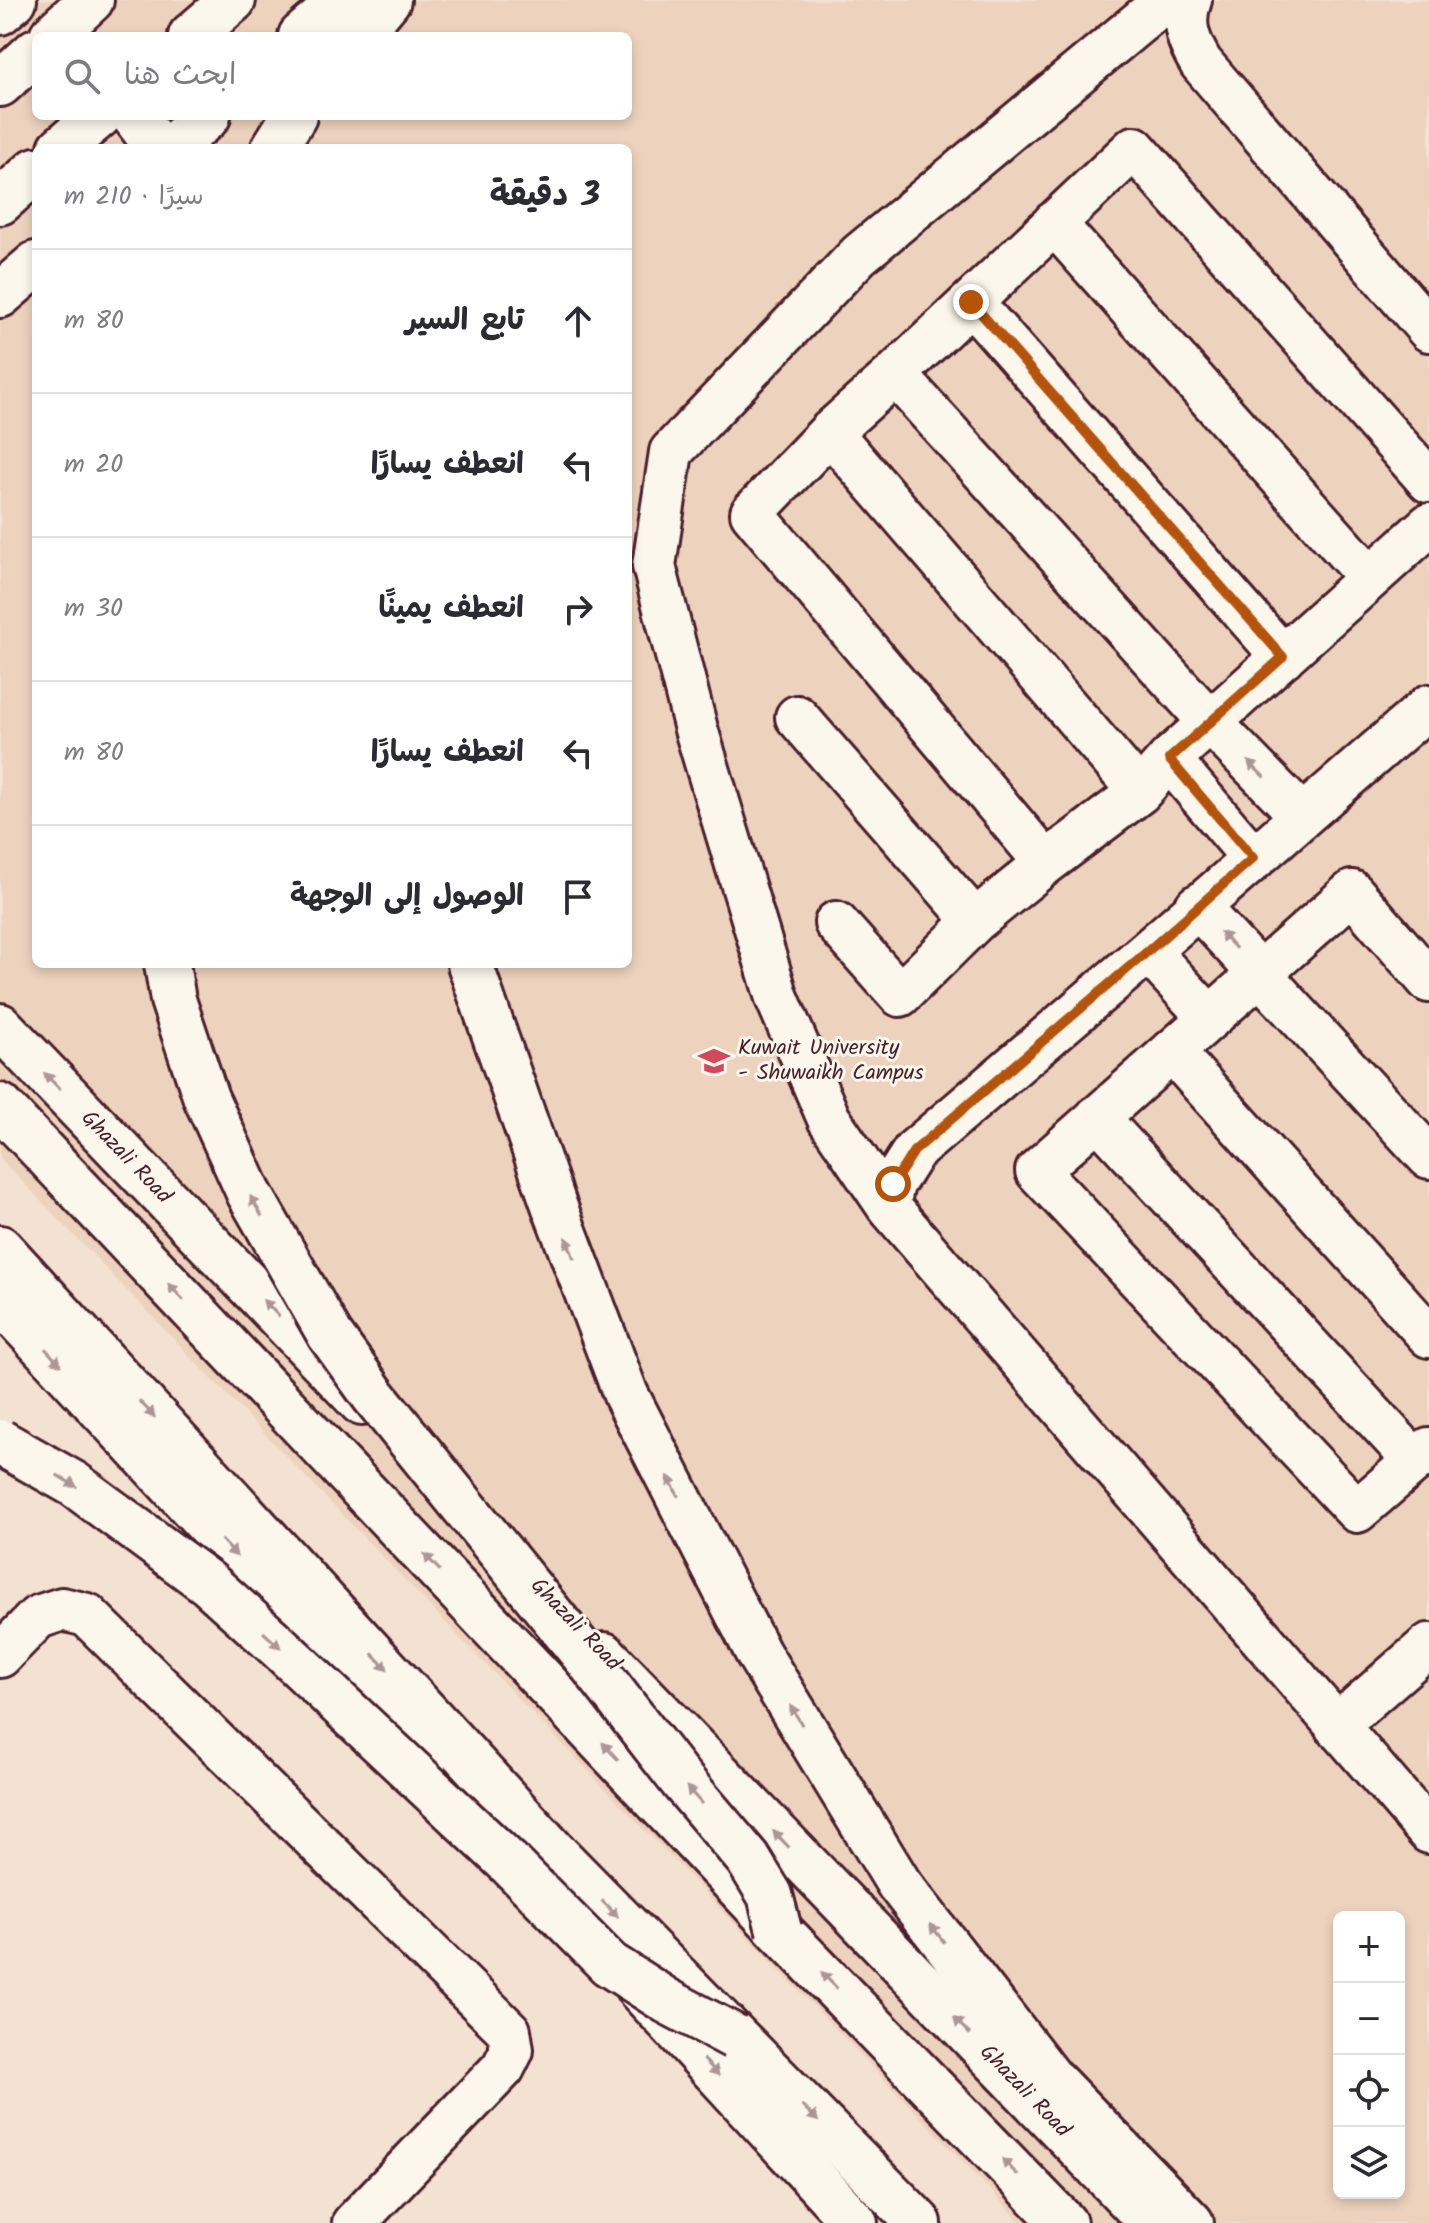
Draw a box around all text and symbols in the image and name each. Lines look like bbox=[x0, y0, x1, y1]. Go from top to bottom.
search box bbox=[32, 32, 632, 120]
text: ابحث هنا bbox=[124, 52, 236, 100]
icon: search bbox=[60, 54, 104, 98]
text: 3 دقيقة bbox=[490, 169, 600, 223]
text: سيرًا · 210 m bbox=[64, 176, 204, 218]
route end bbox=[953, 284, 989, 320]
text: تابع السير bbox=[406, 297, 524, 345]
icon: ahead bbox=[556, 299, 600, 343]
text: 80 m bbox=[64, 300, 124, 342]
text: انعطف يسارًا bbox=[371, 441, 524, 489]
icon: left bbox=[556, 443, 600, 487]
text: 20 m bbox=[64, 444, 123, 486]
text: انعطف يمينًا bbox=[378, 585, 524, 633]
icon: right bbox=[556, 587, 600, 631]
text: 30 m bbox=[64, 588, 123, 630]
text: انعطف يسارًا bbox=[371, 729, 524, 777]
icon: left bbox=[556, 731, 600, 775]
text: 80 m bbox=[64, 732, 124, 774]
one-way arrow bbox=[1247, 760, 1266, 779]
text: الوصول إلى الوجهة bbox=[290, 873, 524, 921]
icon: arrive bbox=[556, 875, 600, 919]
one-way arrow bbox=[1220, 931, 1238, 950]
place label: Kuwait University - Shuwaikh Campus bbox=[738, 1031, 924, 1091]
school or university icon: Kuwait University - Shuwaikh Campus bbox=[697, 1044, 731, 1078]
one-way arrow bbox=[44, 1071, 62, 1090]
street label: Ghazali Road bbox=[72, 1102, 181, 1213]
route start bbox=[875, 1166, 911, 1202]
one-way arrow bbox=[249, 1194, 262, 1217]
one-way arrow bbox=[563, 1236, 576, 1260]
one-way arrow bbox=[168, 1283, 186, 1302]
one-way arrow bbox=[263, 1299, 281, 1318]
one-way arrow bbox=[43, 1347, 61, 1366]
one-way arrow bbox=[138, 1399, 156, 1418]
one-way arrow bbox=[56, 1474, 78, 1488]
one-way arrow bbox=[666, 1475, 679, 1498]
one-way arrow bbox=[220, 1538, 238, 1557]
one-way arrow bbox=[423, 1553, 441, 1572]
street label: Ghazali Road bbox=[521, 1570, 630, 1681]
one-way arrow bbox=[263, 1631, 282, 1649]
one-way arrow bbox=[371, 1652, 389, 1671]
one-way arrow bbox=[789, 1704, 803, 1726]
one-way arrow bbox=[602, 1742, 620, 1761]
one-way arrow bbox=[686, 1785, 703, 1805]
one-way arrow bbox=[772, 1830, 790, 1849]
one-way arrow bbox=[600, 1899, 618, 1918]
map controls bbox=[1333, 1911, 1405, 2199]
button: + bbox=[1333, 1911, 1405, 1983]
one-way arrow bbox=[930, 1923, 946, 1943]
one-way arrow bbox=[820, 1971, 838, 1990]
button: − bbox=[1333, 1983, 1405, 2055]
one-way arrow bbox=[954, 2017, 972, 2036]
street label: Ghazali Road bbox=[971, 2036, 1079, 2147]
button: locate bbox=[1333, 2055, 1405, 2127]
one-way arrow bbox=[701, 2057, 720, 2076]
one-way arrow bbox=[800, 2103, 819, 2122]
button: layers bbox=[1333, 2127, 1405, 2199]
one-way arrow bbox=[1001, 2158, 1020, 2177]

